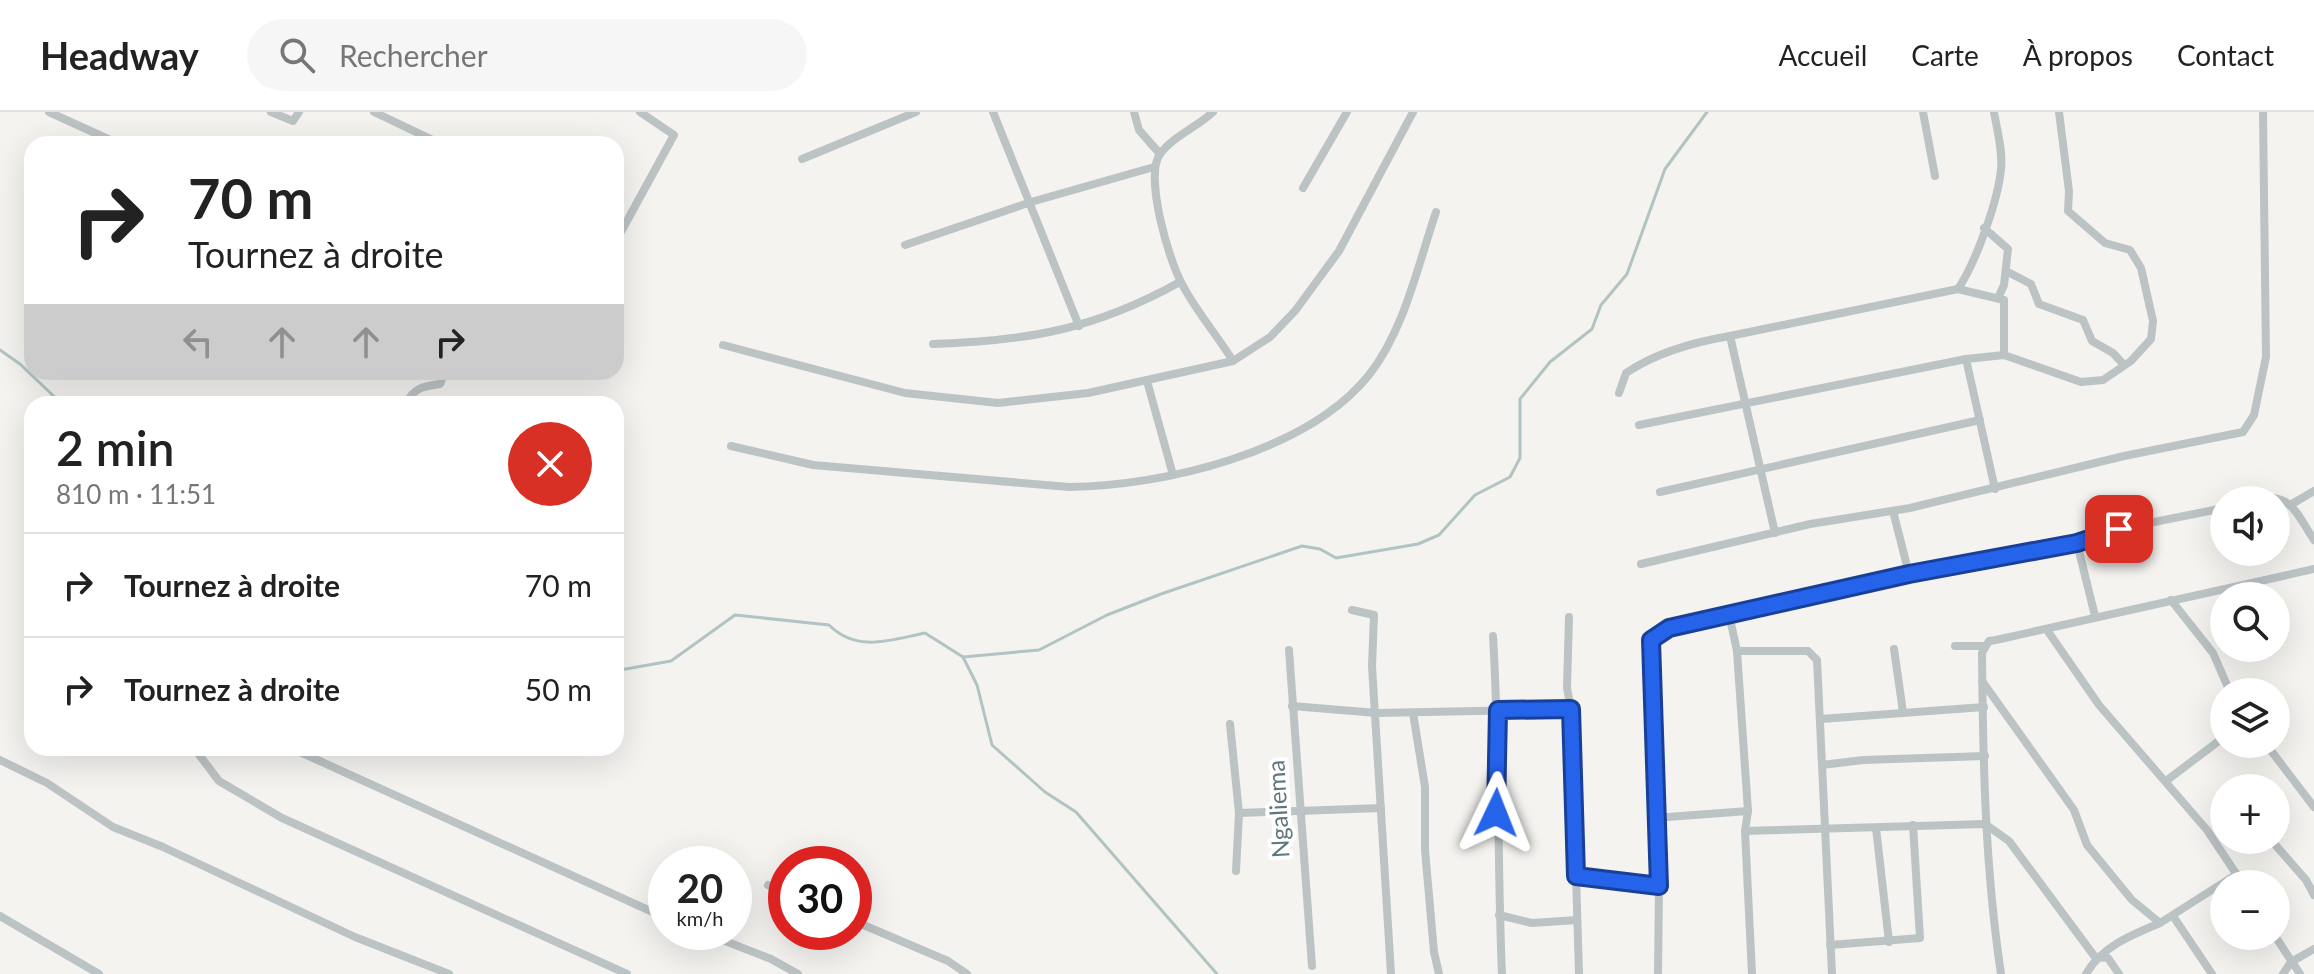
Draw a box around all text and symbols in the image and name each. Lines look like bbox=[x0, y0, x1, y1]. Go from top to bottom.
search box bbox=[247, 19, 807, 91]
text: Headway bbox=[40, 32, 199, 78]
icon: search bbox=[275, 33, 319, 77]
text: Rechercher bbox=[339, 37, 488, 73]
text: Accueil bbox=[1778, 38, 1867, 72]
text: Carte bbox=[1911, 38, 1979, 72]
text: À propos bbox=[2023, 38, 2133, 72]
text: Contact bbox=[2177, 38, 2274, 72]
text: 70 m bbox=[188, 164, 313, 231]
icon: right bbox=[56, 168, 160, 272]
text: Tournez à droite bbox=[188, 232, 444, 276]
icon: left bbox=[176, 320, 220, 364]
icon: ahead bbox=[260, 320, 304, 364]
icon: ahead bbox=[344, 320, 388, 364]
icon: right bbox=[428, 320, 472, 364]
text: 2 min bbox=[56, 419, 174, 476]
button: close bbox=[508, 422, 592, 506]
text: 810 m · 11:51 bbox=[56, 478, 216, 510]
map controls bbox=[2210, 486, 2290, 950]
button: sound bbox=[2210, 486, 2290, 566]
pin bbox=[2085, 495, 2153, 563]
icon: arrive bbox=[2097, 507, 2141, 551]
icon: right bbox=[56, 563, 100, 607]
text: Tournez à droite bbox=[124, 567, 340, 603]
text: 70 m bbox=[525, 567, 592, 603]
button: search bbox=[2210, 582, 2290, 662]
icon: right bbox=[56, 667, 100, 711]
text: Tournez à droite bbox=[124, 671, 340, 707]
text: 50 m bbox=[525, 671, 592, 707]
button: layers bbox=[2210, 678, 2290, 758]
street label: Ngaliema bbox=[1260, 759, 1295, 859]
position arrow bbox=[1454, 771, 1538, 855]
button: + bbox=[2210, 774, 2290, 854]
speed limit sign: 30 bbox=[768, 846, 872, 950]
text: 20 bbox=[677, 864, 723, 912]
button: − bbox=[2210, 870, 2290, 950]
text: km/h bbox=[677, 906, 723, 930]

